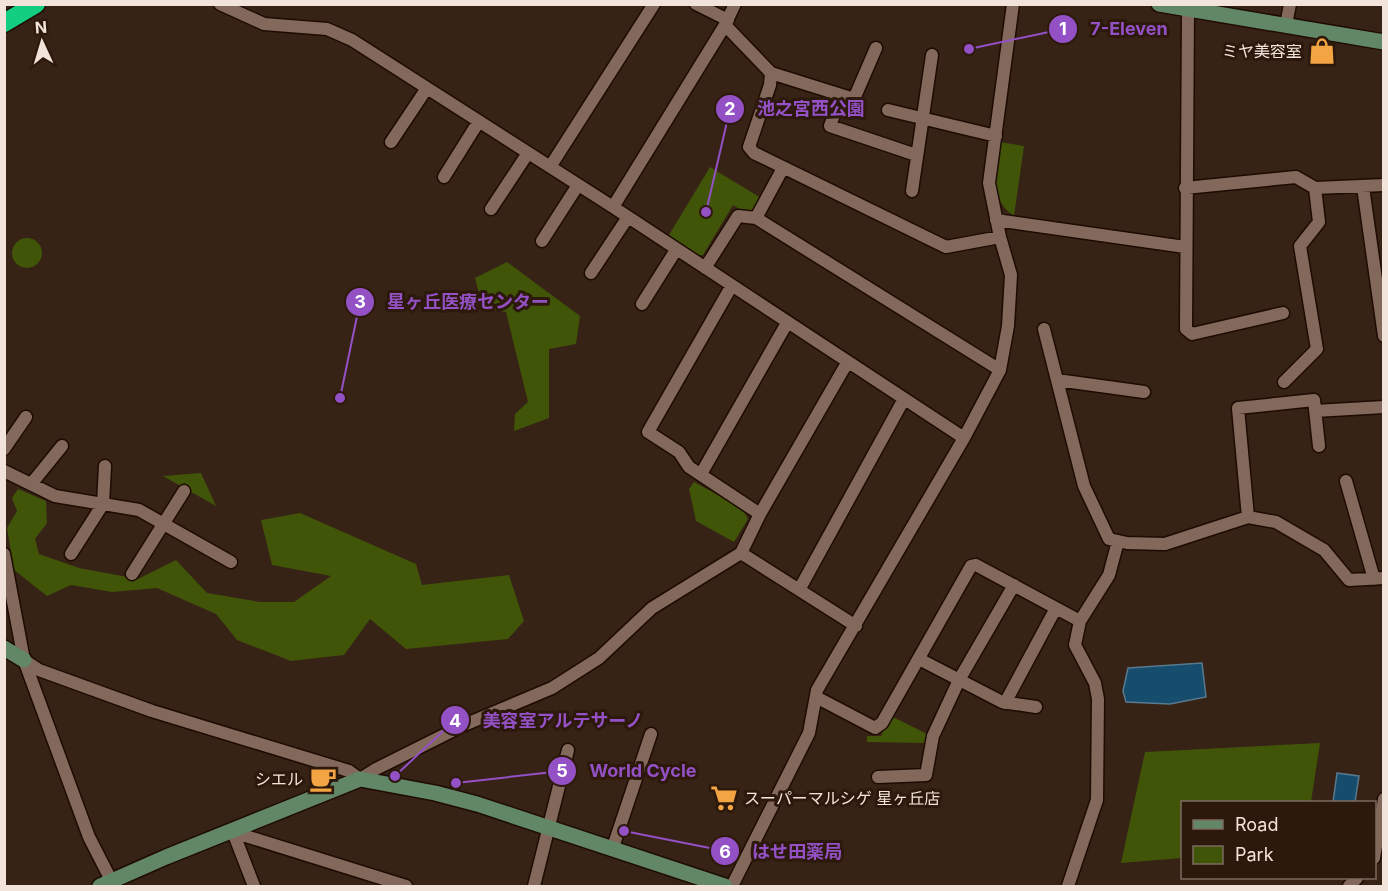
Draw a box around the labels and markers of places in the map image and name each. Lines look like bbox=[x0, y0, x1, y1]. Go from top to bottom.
callout: 7-Eleven bbox=[1048, 11, 1179, 47]
shop icon: ミヤ美容室 bbox=[1307, 36, 1337, 66]
place label: ミヤ美容室 bbox=[1222, 41, 1302, 61]
callout: 池之宮西公園 bbox=[715, 91, 877, 127]
callout: 星ヶ丘医療センター bbox=[345, 284, 561, 320]
callout: 美容室アルテサーノ bbox=[440, 702, 656, 738]
callout: World Cycle bbox=[547, 753, 708, 789]
cafe icon: シエル bbox=[308, 764, 338, 794]
place label: シエル bbox=[255, 769, 303, 789]
supermarket icon: スーパーマルシゲ 星ヶ丘店 bbox=[709, 783, 739, 813]
place label: スーパーマルシゲ 星ヶ丘店 bbox=[744, 788, 940, 808]
callout: はせ田薬局 bbox=[710, 833, 854, 869]

